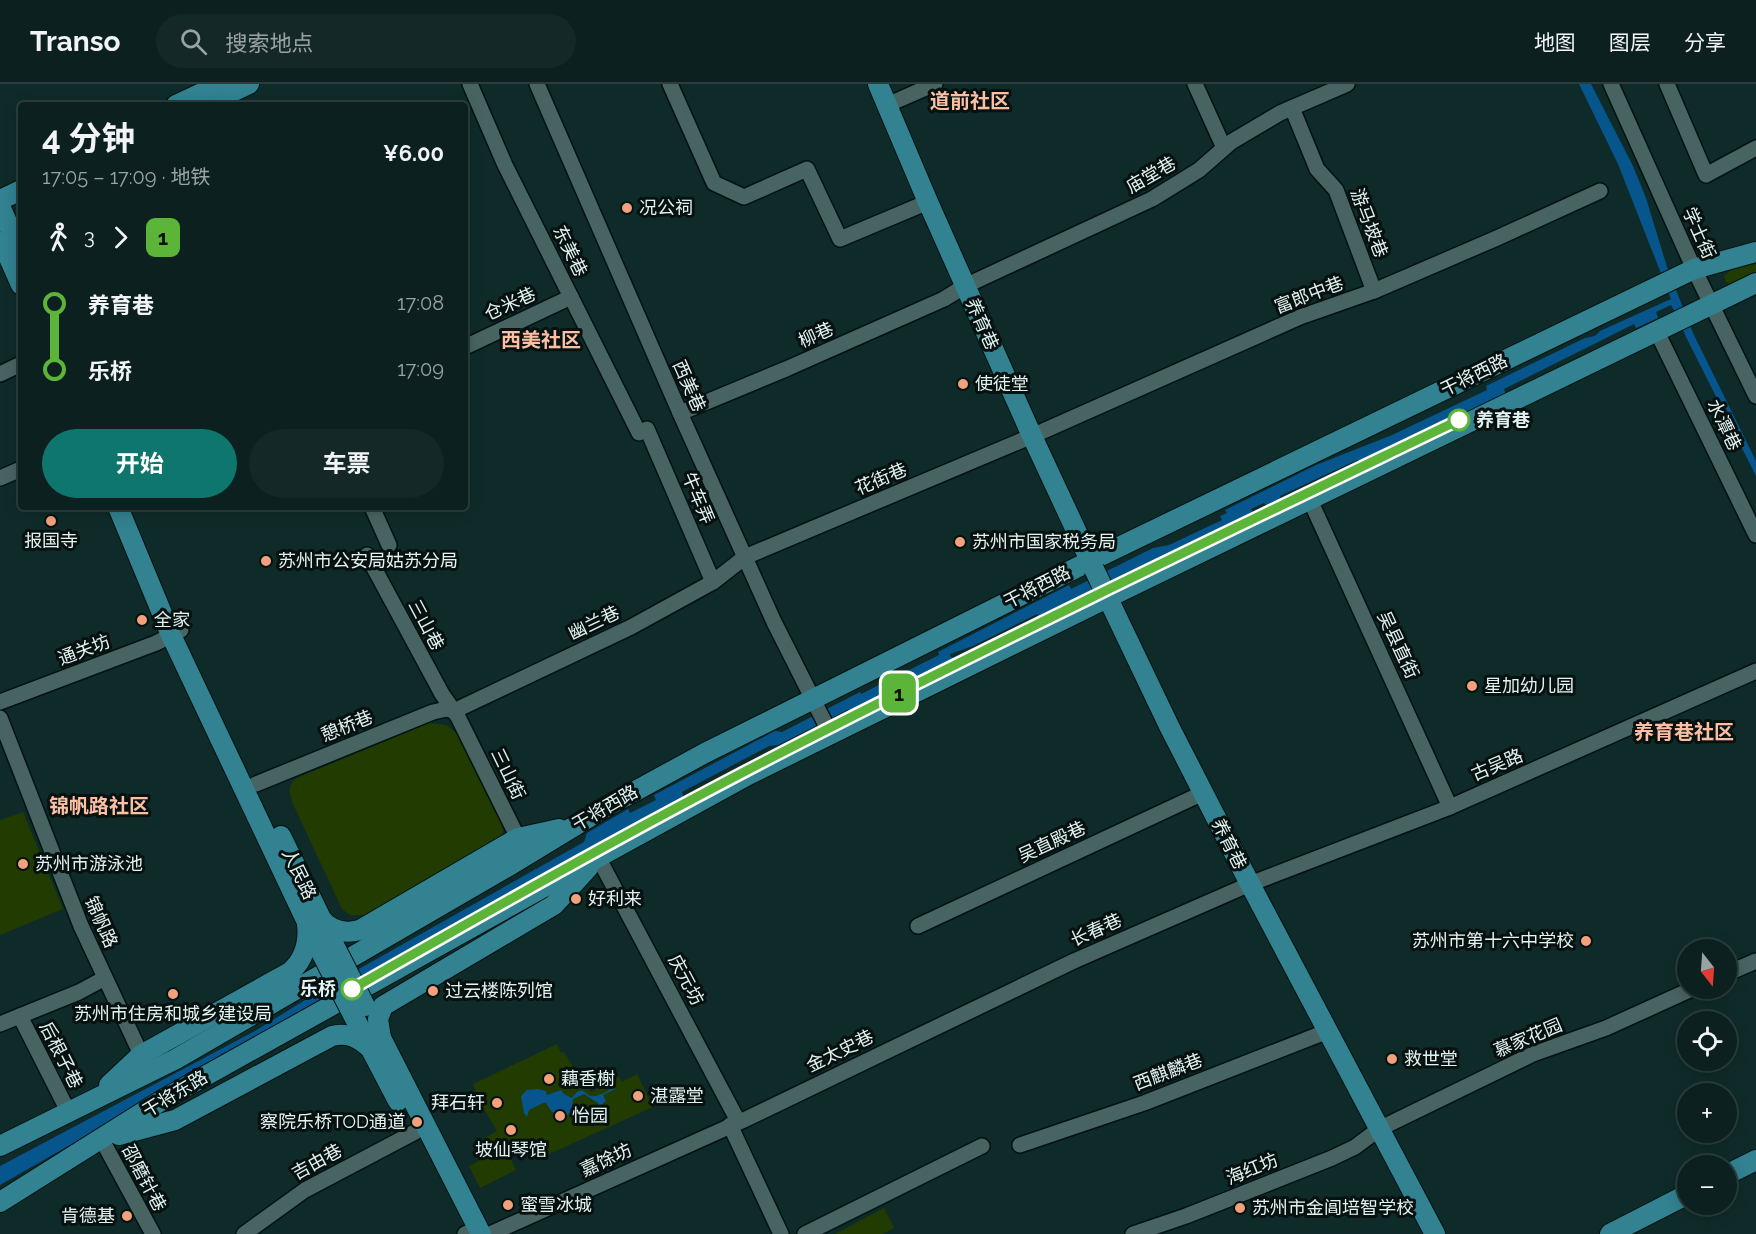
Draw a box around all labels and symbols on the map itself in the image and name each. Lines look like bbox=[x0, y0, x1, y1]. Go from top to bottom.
district label: 道前社区 bbox=[930, 89, 1010, 113]
street label: 庙堂巷 bbox=[1122, 152, 1179, 197]
street label: 游马坡巷 bbox=[1347, 185, 1392, 260]
place label: 况公祠 bbox=[639, 197, 693, 218]
marker: 况公祠 bbox=[620, 201, 634, 215]
street label: 学士街 bbox=[1679, 204, 1720, 262]
street label: 东美巷 bbox=[549, 222, 592, 280]
street label: 富郎中巷 bbox=[1271, 272, 1346, 317]
street label: 仓米巷 bbox=[481, 283, 539, 324]
street label: 养育巷 bbox=[962, 295, 1003, 353]
street label: 柳巷 bbox=[795, 318, 837, 351]
district label: 西美社区 bbox=[501, 328, 581, 352]
street label: 干将西路 bbox=[1437, 349, 1511, 400]
street label: 西美巷 bbox=[669, 357, 710, 415]
place label: 使徒堂 bbox=[975, 373, 1029, 394]
marker: 使徒堂 bbox=[956, 377, 970, 391]
street label: 水潭巷 bbox=[1703, 396, 1746, 454]
marker: 养育巷 bbox=[1448, 409, 1470, 431]
place label: 养育巷 bbox=[1476, 409, 1530, 430]
street label: 花街巷 bbox=[852, 458, 910, 499]
street label: 牛车弄 bbox=[678, 469, 719, 527]
marker: 报国寺 bbox=[44, 514, 58, 528]
place label: 报国寺 bbox=[24, 530, 78, 551]
place label: 苏州市国家税务局 bbox=[972, 531, 1116, 552]
marker: 苏州市国家税务局 bbox=[953, 535, 967, 549]
place label: 苏州市公安局姑苏分局 bbox=[278, 550, 458, 571]
marker: 苏州市公安局姑苏分局 bbox=[259, 554, 273, 568]
street label: 干将西路 bbox=[1000, 561, 1074, 612]
street label: 三山巷 bbox=[404, 596, 448, 654]
street label: 幽兰巷 bbox=[565, 601, 623, 644]
street label: 吴县直街 bbox=[1374, 608, 1423, 682]
place label: 全家 bbox=[154, 609, 190, 630]
marker: 全家 bbox=[135, 613, 149, 627]
street label: 通关坊 bbox=[55, 630, 113, 669]
line badge: 1 bbox=[880, 674, 918, 712]
place label: 星加幼儿园 bbox=[1484, 675, 1574, 696]
marker: 星加幼儿园 bbox=[1465, 679, 1479, 693]
street label: 憩桥巷 bbox=[318, 706, 376, 745]
district label: 养育巷社区 bbox=[1634, 720, 1734, 744]
street label: 古吴路 bbox=[1468, 744, 1526, 785]
street label: 三山街 bbox=[487, 745, 530, 803]
street label: 干将西路 bbox=[568, 780, 641, 835]
district label: 锦帆路社区 bbox=[49, 794, 149, 818]
street label: 养育巷 bbox=[1208, 815, 1251, 873]
street label: 吴直殿巷 bbox=[1015, 817, 1089, 866]
street label: 人民路 bbox=[278, 845, 321, 903]
place label: 苏州市游泳池 bbox=[35, 853, 143, 874]
marker: 苏州市游泳池 bbox=[16, 857, 30, 871]
place label: 好利来 bbox=[588, 888, 642, 909]
marker: 好利来 bbox=[569, 892, 583, 906]
street label: 锦帆路 bbox=[81, 893, 122, 951]
street label: 长春巷 bbox=[1067, 909, 1125, 950]
place label: 苏州市第十六中学校 bbox=[1412, 930, 1574, 951]
marker: 苏州市第十六中学校 bbox=[1579, 934, 1593, 948]
north arrow bbox=[1677, 939, 1737, 999]
street label: 庆元坊 bbox=[664, 951, 708, 1009]
place label: 乐桥 bbox=[300, 978, 336, 999]
marker: 乐桥 bbox=[341, 978, 363, 1000]
place label: 过云楼陈列馆 bbox=[445, 980, 553, 1001]
marker: 过云楼陈列馆 bbox=[426, 984, 440, 998]
marker: 苏州市住房和城乡建设局 bbox=[166, 987, 180, 1001]
place label: 苏州市住房和城乡建设局 bbox=[74, 1003, 272, 1024]
street label: 慕家花园 bbox=[1491, 1014, 1565, 1061]
street label: 后根子巷 bbox=[36, 1018, 87, 1092]
street label: 金太史巷 bbox=[803, 1025, 877, 1076]
place label: 救世堂 bbox=[1404, 1048, 1458, 1069]
street label: 西麒麟巷 bbox=[1130, 1049, 1205, 1094]
marker: 救世堂 bbox=[1385, 1052, 1399, 1066]
street label: 干将东路 bbox=[138, 1066, 211, 1121]
place label: 藕香榭 bbox=[561, 1068, 615, 1089]
marker: 藕香榭 bbox=[542, 1072, 556, 1086]
place label: 湛露堂 bbox=[650, 1085, 704, 1106]
marker: 湛露堂 bbox=[631, 1089, 645, 1103]
place label: 拜石轩 bbox=[431, 1092, 485, 1113]
marker: 拜石轩 bbox=[490, 1096, 504, 1110]
place label: 怡园 bbox=[572, 1105, 608, 1126]
marker: 怡园 bbox=[553, 1109, 567, 1123]
place label: 察院乐桥TOD通道 bbox=[260, 1111, 405, 1132]
marker: 察院乐桥TOD通道 bbox=[410, 1115, 424, 1129]
marker: 坡仙琴馆 bbox=[504, 1123, 518, 1137]
street label: 吉由巷 bbox=[288, 1139, 345, 1184]
place label: 坡仙琴馆 bbox=[475, 1139, 547, 1160]
street label: 嘉馀坊 bbox=[577, 1139, 635, 1180]
street label: 邵磨针巷 bbox=[118, 1141, 171, 1214]
street label: 海红坊 bbox=[1223, 1149, 1281, 1188]
place label: 蜜雪冰城 bbox=[520, 1194, 592, 1215]
place label: 苏州市金阊培智学校 bbox=[1252, 1197, 1414, 1218]
marker: 蜜雪冰城 bbox=[501, 1198, 515, 1212]
marker: 苏州市金阊培智学校 bbox=[1233, 1201, 1247, 1215]
place label: 肯德基 bbox=[61, 1205, 115, 1226]
marker: 肯德基 bbox=[120, 1209, 134, 1223]

